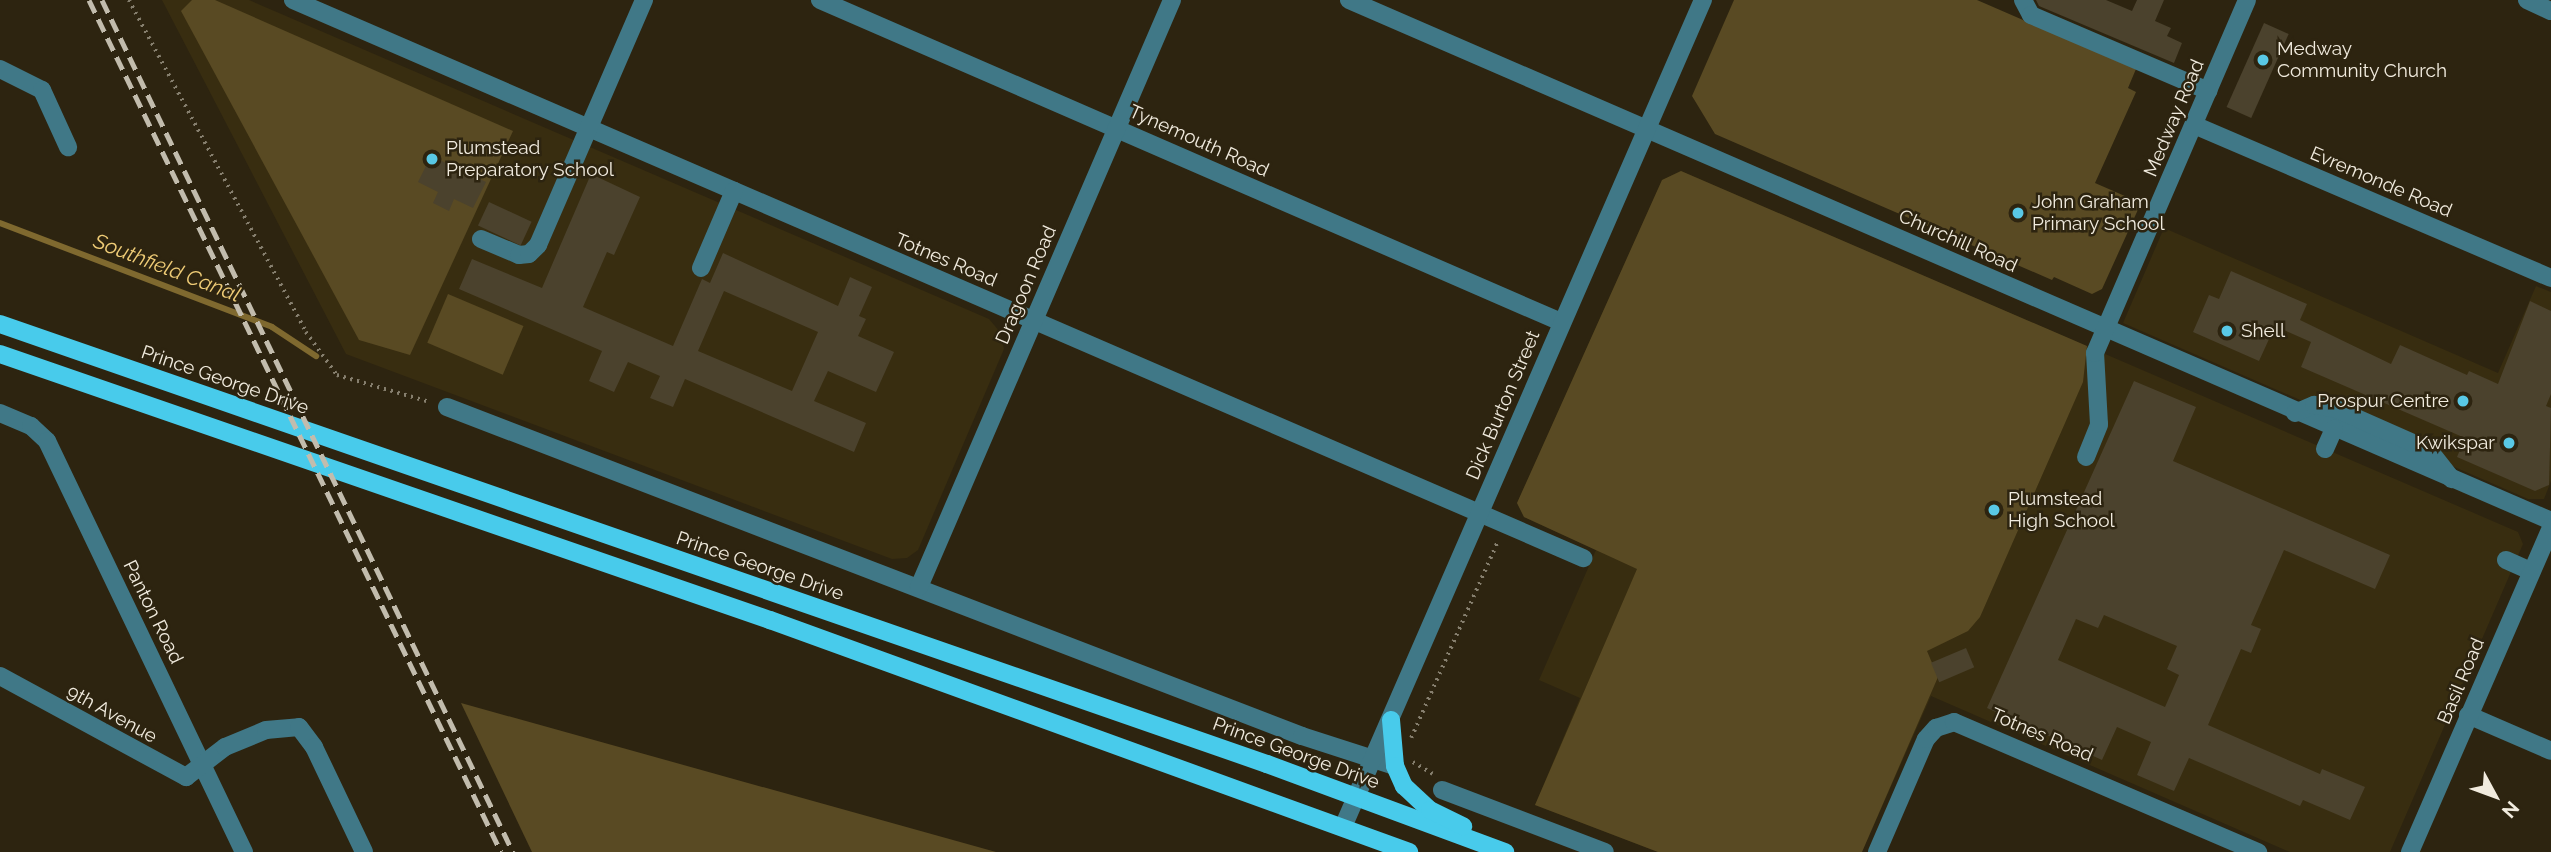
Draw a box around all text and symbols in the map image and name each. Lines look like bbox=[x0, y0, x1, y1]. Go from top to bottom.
place label: Medway Community Church bbox=[2277, 38, 2448, 82]
marker: Medway Community Church bbox=[2255, 52, 2271, 68]
street label: Medway Road bbox=[2139, 56, 2209, 180]
street label: Tynemouth Road bbox=[1126, 100, 1272, 182]
place label: Plumstead Preparatory School bbox=[446, 137, 614, 181]
street label: Evremonde Road bbox=[2307, 142, 2455, 222]
marker: Plumstead Preparatory School bbox=[424, 151, 440, 167]
place label: John Graham Primary School bbox=[2032, 191, 2165, 235]
street label: Churchill Road bbox=[1895, 205, 2021, 277]
marker: John Graham Primary School bbox=[2010, 205, 2026, 221]
street label: Dragoon Road bbox=[991, 222, 1061, 348]
water label: Southfield Canal bbox=[90, 228, 244, 308]
street label: Totnes Road bbox=[891, 228, 1001, 292]
place label: Shell bbox=[2241, 320, 2285, 342]
marker: Shell bbox=[2219, 323, 2235, 339]
street label: Dick Burton Street bbox=[1461, 327, 1545, 483]
street label: Prince George Drive bbox=[138, 341, 312, 419]
place label: Prospur Centre bbox=[2317, 390, 2449, 412]
marker: Prospur Centre bbox=[2455, 393, 2471, 409]
place label: Kwikspar bbox=[2416, 432, 2495, 454]
marker: Kwikspar bbox=[2501, 435, 2517, 451]
place label: Plumstead High School bbox=[2008, 488, 2115, 532]
marker: Plumstead High School bbox=[1986, 502, 2002, 518]
street label: Prince George Drive bbox=[673, 527, 847, 605]
street label: Panton Road bbox=[118, 557, 188, 667]
street label: Basil Road bbox=[2433, 634, 2489, 728]
street label: 9th Avenue bbox=[63, 680, 161, 748]
street label: Totnes Road bbox=[1987, 703, 2097, 767]
street label: Prince George Drive bbox=[1210, 712, 1382, 794]
north arrow bbox=[2460, 761, 2530, 831]
text: N bbox=[2498, 797, 2524, 822]

